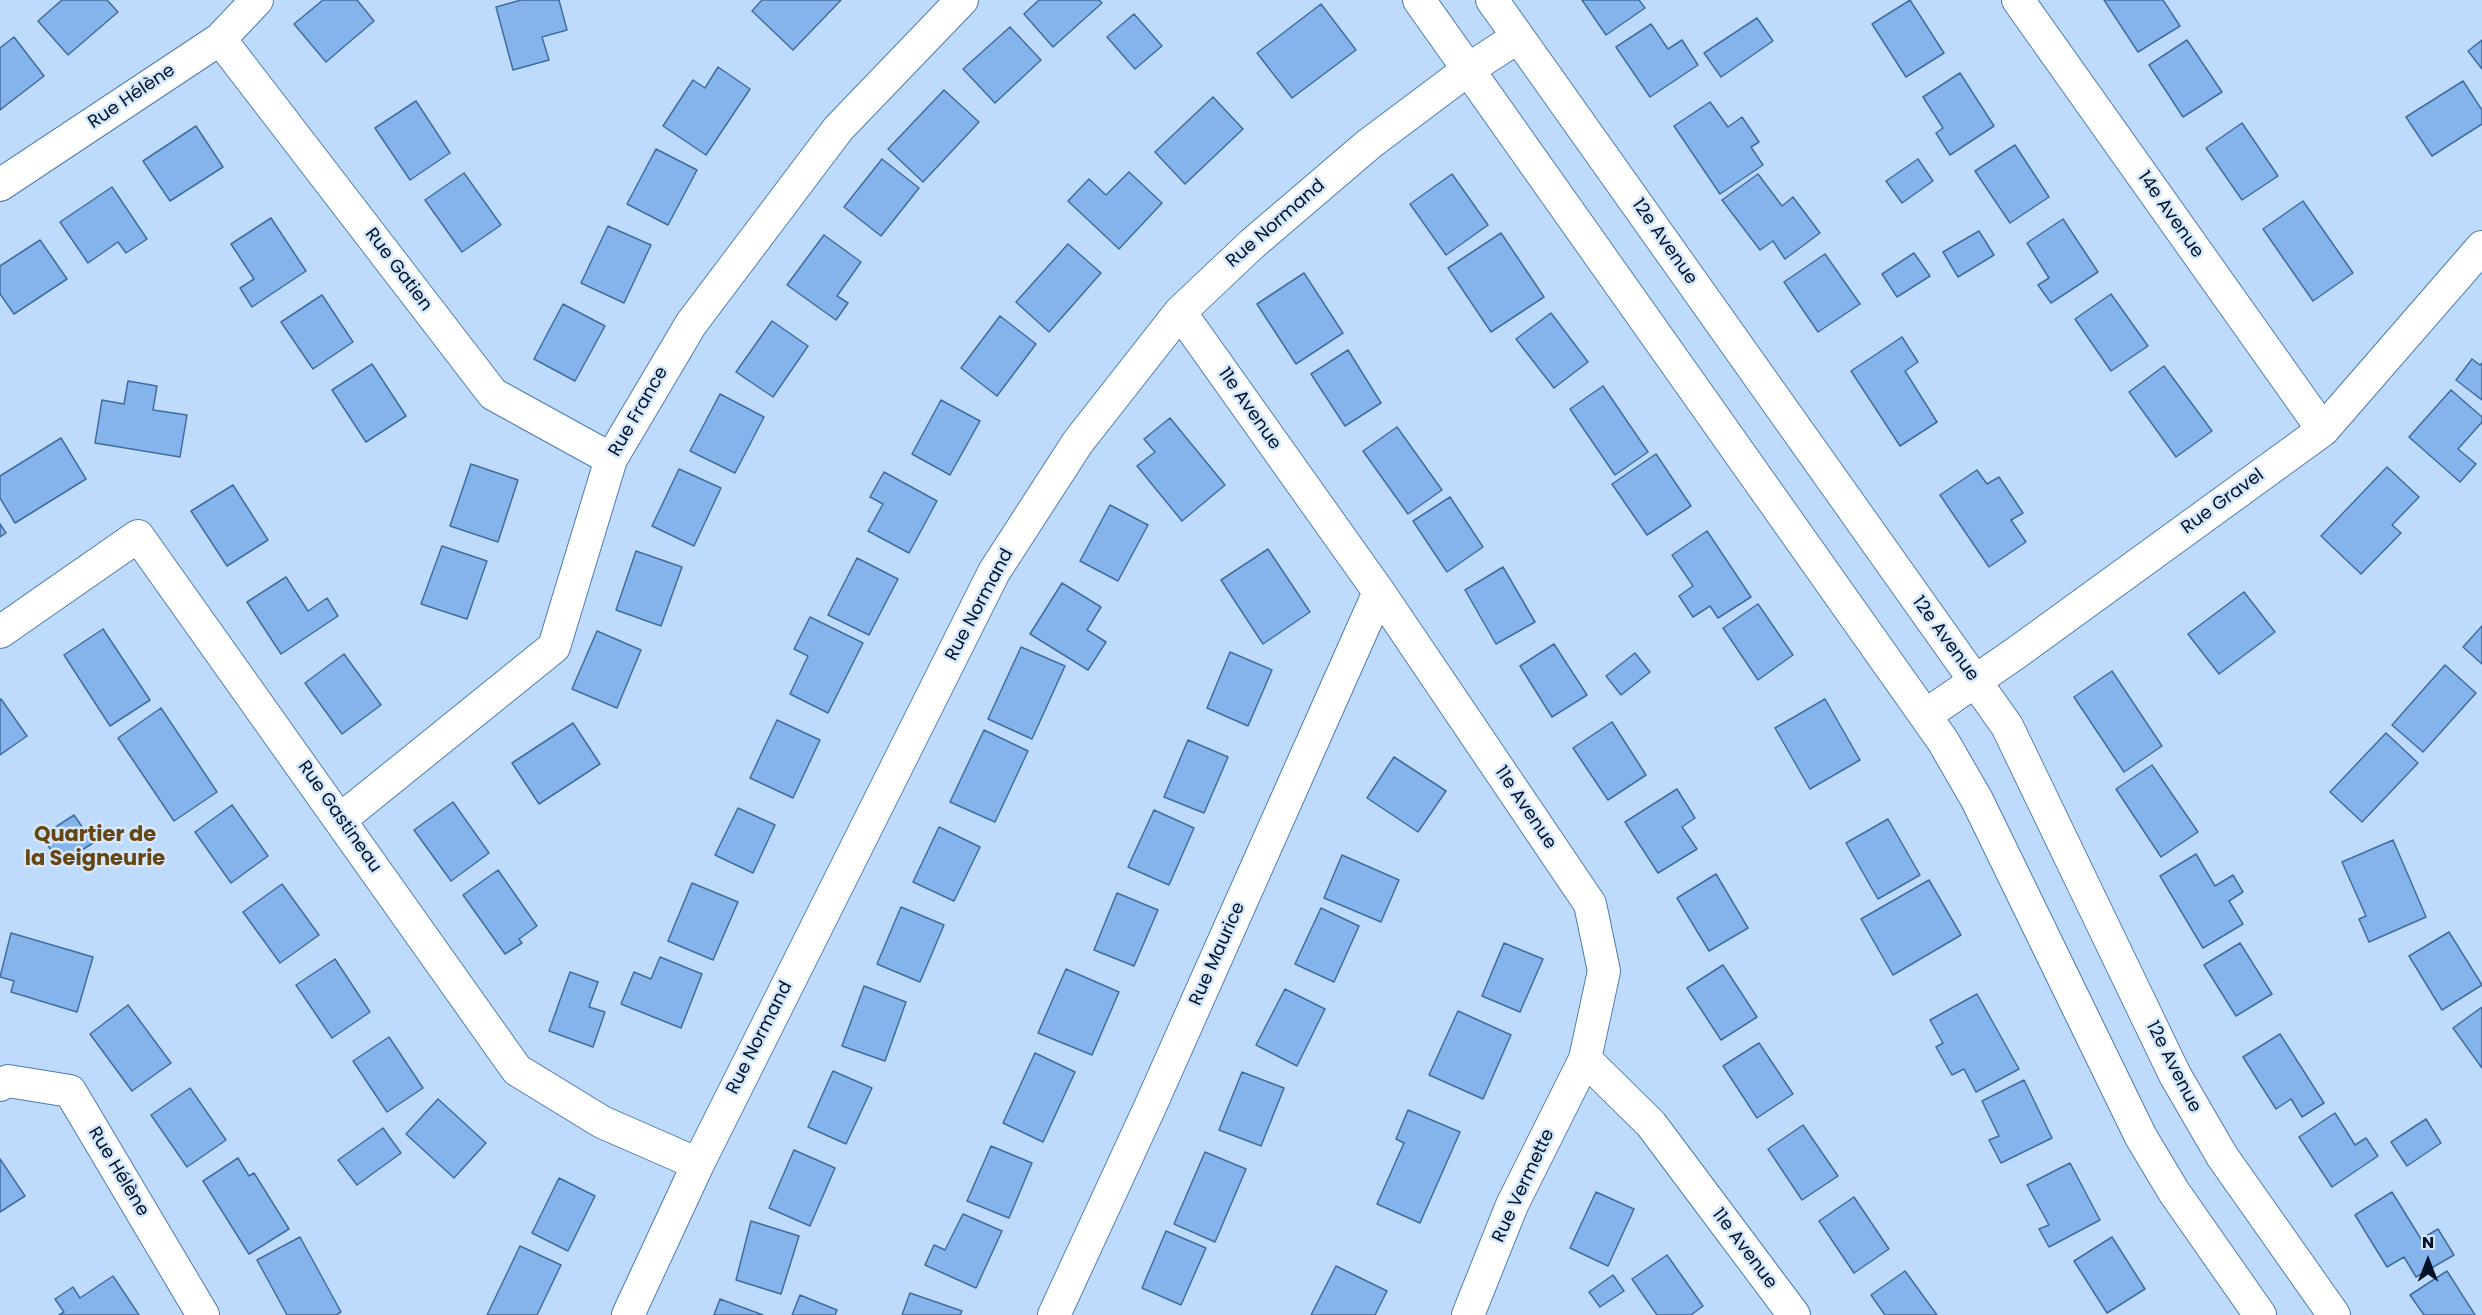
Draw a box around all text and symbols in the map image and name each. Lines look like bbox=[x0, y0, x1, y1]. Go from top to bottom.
street label: Rue Hélène bbox=[84, 60, 180, 134]
street label: 14e Avenue bbox=[2132, 168, 2208, 262]
street label: Rue Normand bbox=[1222, 175, 1330, 273]
street label: 12e Avenue bbox=[1627, 195, 1701, 289]
street label: Rue Gatien bbox=[360, 224, 436, 316]
street label: Rue France bbox=[605, 363, 673, 461]
street label: 11e Avenue bbox=[1213, 364, 1285, 454]
street label: Rue Gravel bbox=[2177, 465, 2269, 539]
street label: Rue Normand bbox=[941, 545, 1019, 665]
street label: 12e Avenue bbox=[1907, 592, 1983, 686]
street label: Rue Gastineau bbox=[292, 757, 386, 877]
street label: 11e Avenue bbox=[1489, 763, 1561, 853]
district label: Quartier de la Seigneurie bbox=[25, 823, 165, 873]
street label: Rue Maurice bbox=[1186, 899, 1250, 1009]
street label: Rue Normand bbox=[722, 978, 798, 1098]
street label: 12e Avenue bbox=[2141, 1018, 2205, 1116]
street label: Rue Hélène bbox=[83, 1123, 153, 1221]
street label: Rue Vermette bbox=[1488, 1126, 1560, 1246]
street label: 11e Avenue bbox=[1707, 1205, 1781, 1293]
north arrow bbox=[2398, 1231, 2458, 1291]
text: N bbox=[2422, 1231, 2434, 1254]

